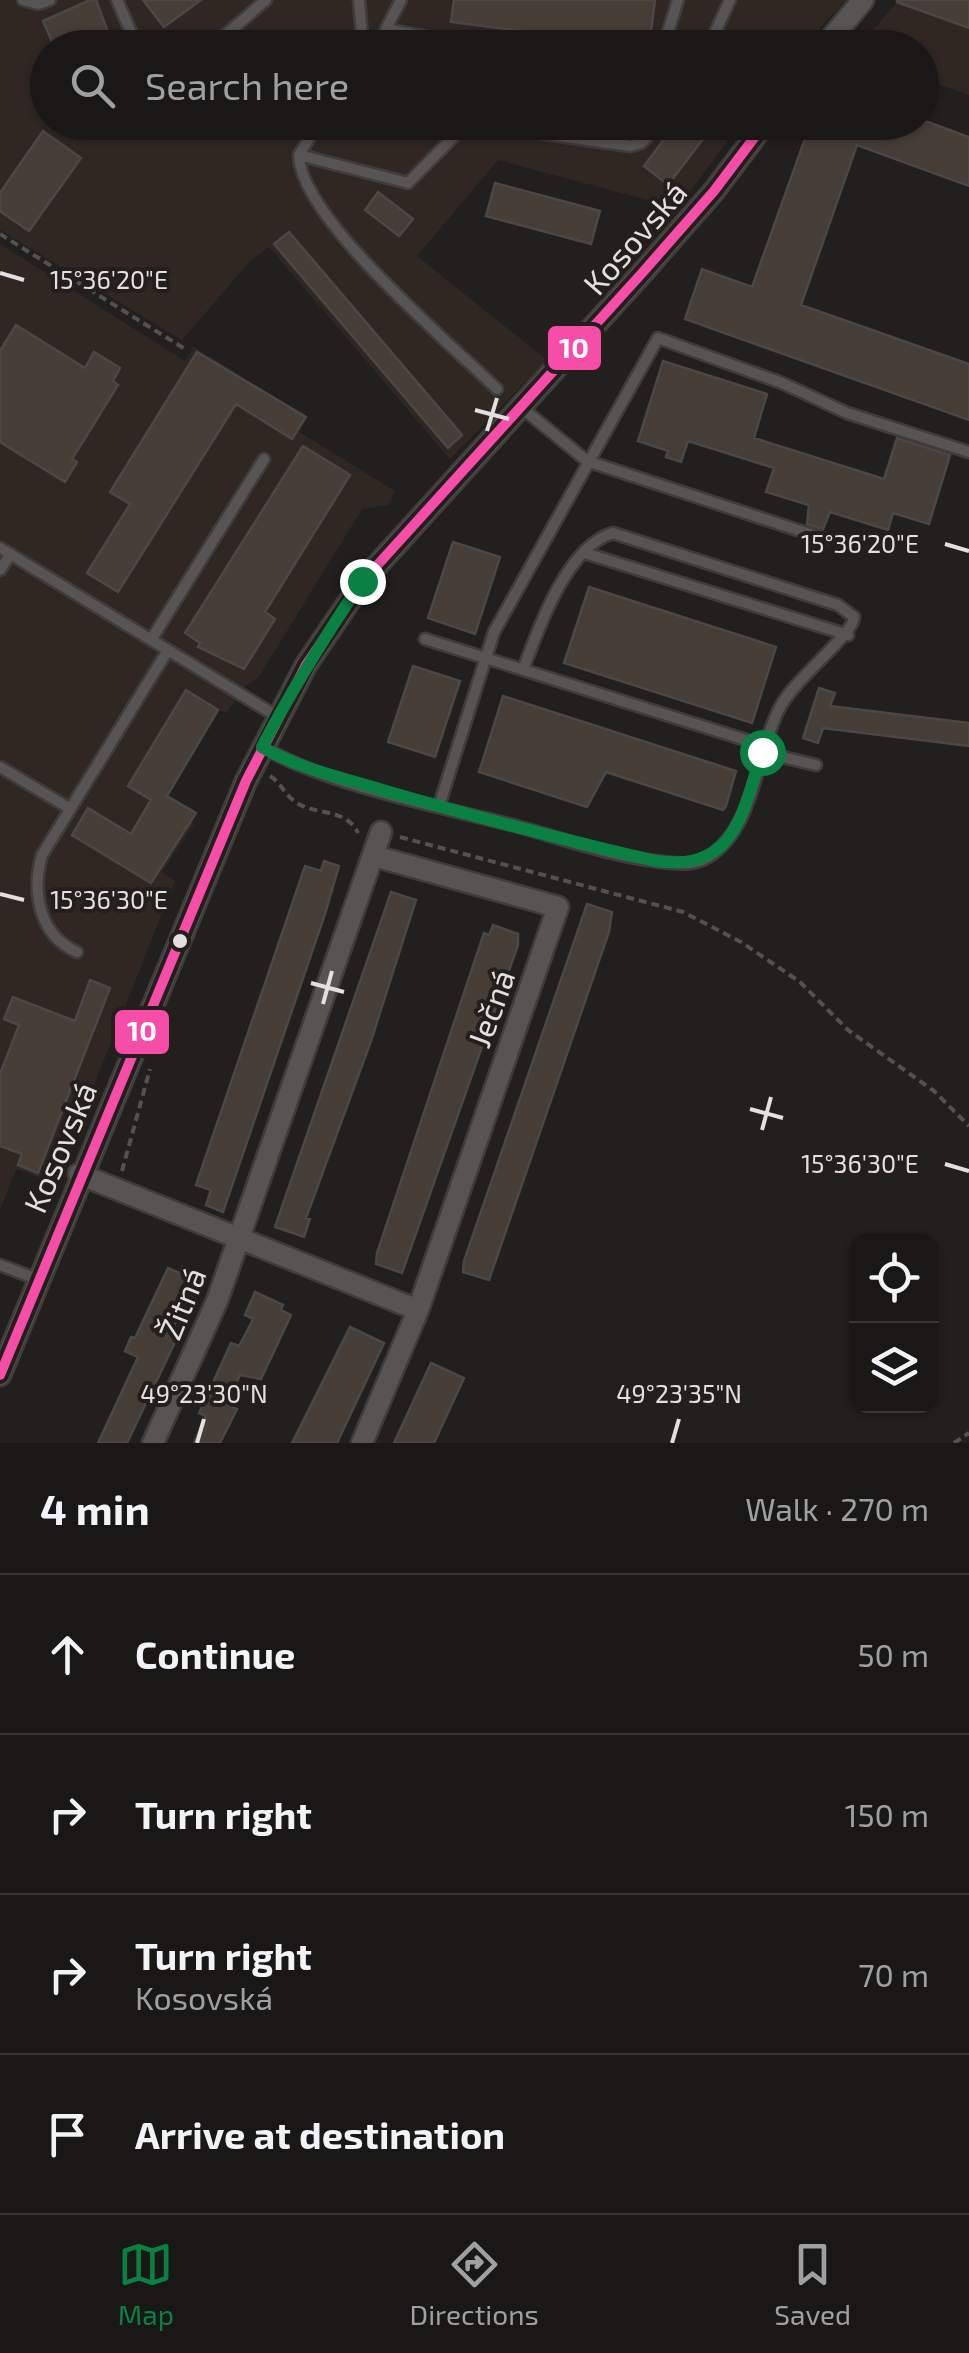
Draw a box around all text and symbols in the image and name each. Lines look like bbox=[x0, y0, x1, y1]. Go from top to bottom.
search box bbox=[30, 30, 939, 140]
icon: search bbox=[65, 58, 120, 113]
text: Search here bbox=[145, 62, 349, 108]
street label: Kosovská bbox=[574, 172, 694, 302]
text: 15°36'20"E bbox=[50, 264, 168, 294]
line badge: 10 bbox=[546, 324, 603, 372]
text: 10 bbox=[559, 330, 589, 364]
text: 15°36'20"E bbox=[801, 528, 919, 558]
route end bbox=[340, 559, 386, 605]
route start bbox=[740, 730, 786, 776]
text: 15°36'30"E bbox=[50, 884, 168, 914]
unlabelled marker bbox=[170, 931, 190, 951]
street label: Ječná bbox=[458, 964, 522, 1052]
line badge: 10 bbox=[113, 1008, 171, 1056]
text: 10 bbox=[127, 1013, 157, 1047]
street label: Kosovská bbox=[15, 1076, 103, 1218]
text: 15°36'30"E bbox=[801, 1148, 919, 1178]
map controls bbox=[849, 1233, 939, 1413]
button: locate bbox=[849, 1233, 939, 1323]
street label: Žitná bbox=[149, 1261, 213, 1345]
button: layers bbox=[849, 1323, 939, 1413]
text: 49°23'30"N bbox=[140, 1378, 268, 1408]
text: 49°23'35"N bbox=[616, 1378, 742, 1408]
text: 4 min bbox=[40, 1483, 150, 1533]
text: Walk · 270 m bbox=[745, 1489, 929, 1527]
icon: ahead bbox=[40, 1627, 95, 1682]
text: Continue bbox=[135, 1631, 295, 1677]
text: 50 m bbox=[857, 1635, 929, 1673]
icon: right bbox=[40, 1787, 95, 1842]
text: Turn right bbox=[135, 1791, 312, 1837]
text: 150 m bbox=[845, 1795, 929, 1833]
text: Turn right bbox=[135, 1932, 312, 1978]
icon: right bbox=[40, 1947, 95, 2002]
text: 70 m bbox=[858, 1955, 929, 1993]
text: Kosovská bbox=[135, 1978, 273, 2016]
icon: arrive bbox=[40, 2107, 95, 2162]
text: Arrive at destination bbox=[135, 2111, 505, 2157]
tab: Map bbox=[118, 2237, 174, 2331]
tab: Directions bbox=[410, 2237, 539, 2331]
tab: Saved bbox=[774, 2237, 851, 2331]

